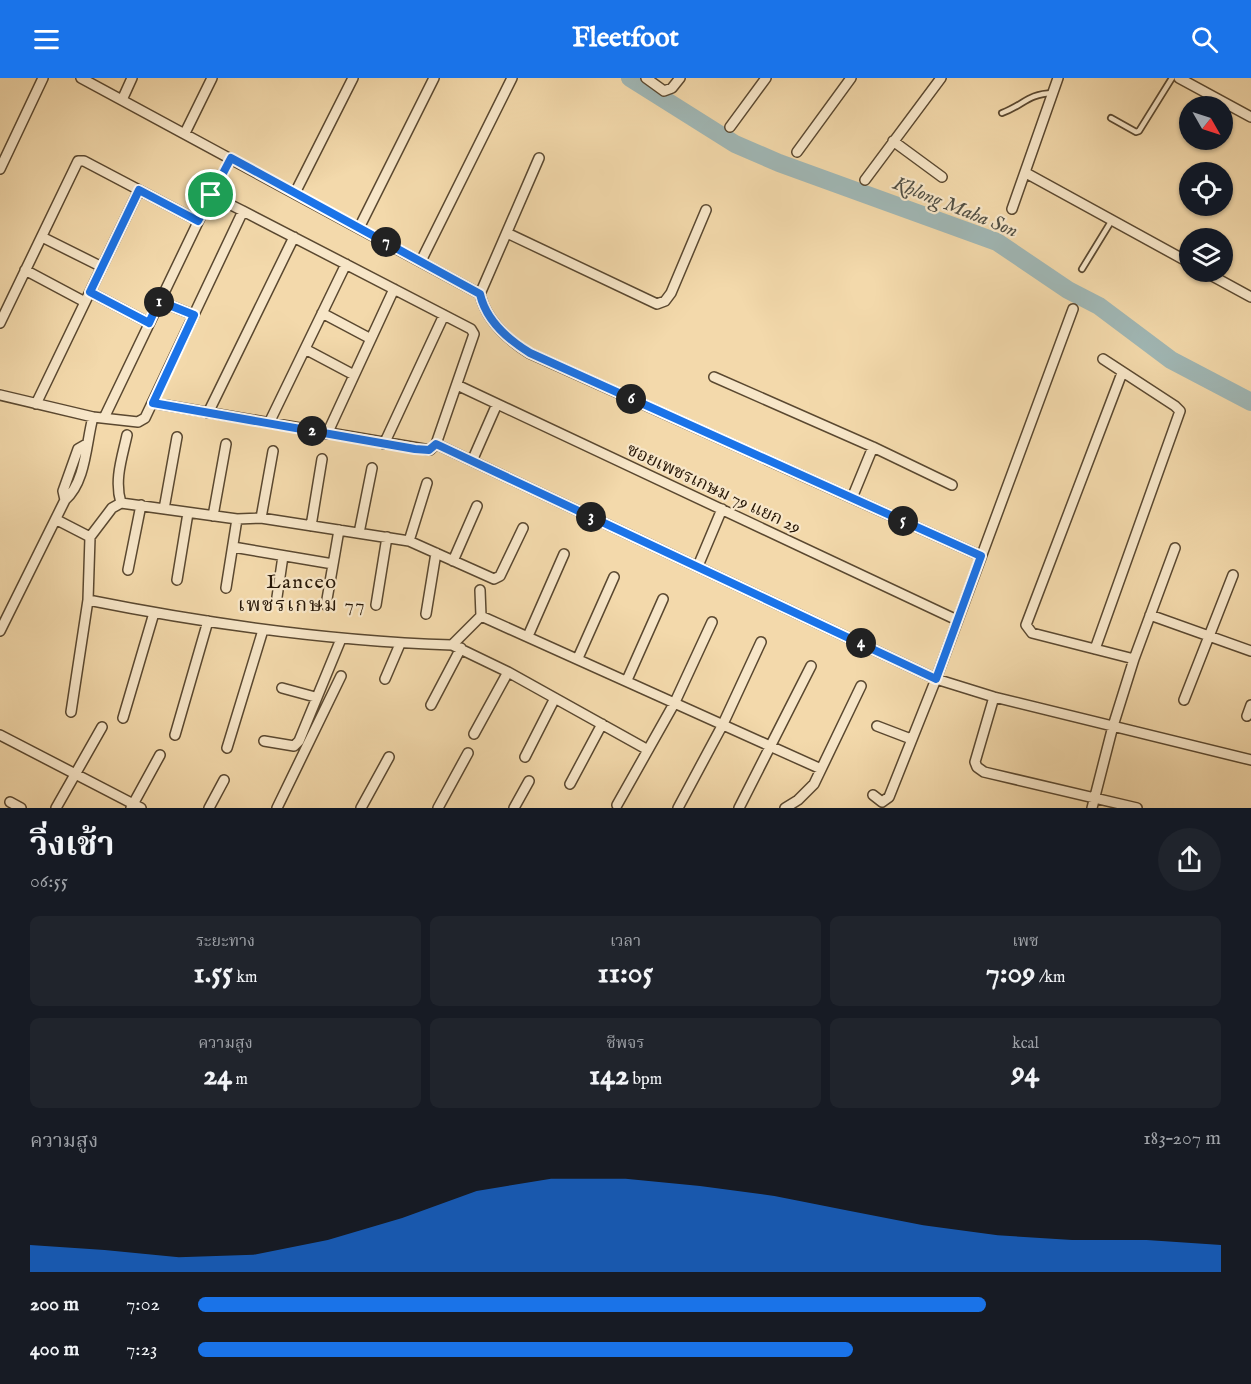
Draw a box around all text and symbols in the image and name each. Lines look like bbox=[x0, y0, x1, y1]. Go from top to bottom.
text: Fleetfoot bbox=[572, 22, 679, 56]
icon: menu bbox=[30, 23, 63, 56]
icon: search bbox=[1188, 23, 1221, 56]
north arrow bbox=[1179, 96, 1233, 150]
map controls bbox=[1179, 96, 1233, 282]
button: locate bbox=[1179, 162, 1233, 216]
pin bbox=[185, 169, 236, 220]
water label: Khlong Maha Son bbox=[888, 171, 1022, 245]
icon: arrive bbox=[194, 178, 227, 211]
pin: 7 bbox=[371, 227, 401, 257]
button: layers bbox=[1179, 228, 1233, 282]
text: 7 bbox=[382, 232, 390, 252]
pin: 1 bbox=[144, 287, 174, 317]
text: 1 bbox=[156, 292, 162, 312]
pin: 6 bbox=[616, 384, 646, 414]
text: 6 bbox=[628, 389, 634, 409]
pin: 2 bbox=[297, 416, 327, 446]
text: 2 bbox=[308, 421, 316, 441]
street label: ซอยเพชรเกษม 79 แยก 29 bbox=[623, 439, 804, 540]
pin: 3 bbox=[576, 502, 606, 532]
pin: 5 bbox=[888, 506, 918, 536]
text: 3 bbox=[588, 507, 594, 527]
text: 5 bbox=[900, 511, 906, 531]
district label: Lanceo เพชรเกษม 77 bbox=[238, 570, 366, 618]
pin: 4 bbox=[846, 628, 876, 658]
text: 4 bbox=[857, 633, 865, 653]
text: วิ่งเช้า bbox=[30, 825, 115, 867]
button: share bbox=[1158, 828, 1221, 891]
text: 06:55 bbox=[30, 869, 68, 894]
text: ระยะทาง bbox=[196, 932, 255, 952]
text: เวลา bbox=[610, 932, 641, 952]
text: เพซ bbox=[1012, 932, 1039, 952]
text: 1.55 bbox=[194, 955, 233, 993]
text: 11:05 bbox=[598, 955, 653, 993]
text: 7:09 bbox=[986, 955, 1035, 993]
text: km bbox=[233, 968, 257, 988]
text: /km bbox=[1035, 968, 1065, 988]
text: ความสูง bbox=[198, 1034, 253, 1054]
text: ชีพจร bbox=[607, 1034, 644, 1054]
text: kcal bbox=[1012, 1034, 1039, 1054]
text: 94 bbox=[1012, 1054, 1039, 1092]
text: 24 bbox=[203, 1057, 232, 1095]
text: 142 bbox=[589, 1057, 629, 1095]
text: m bbox=[232, 1070, 248, 1090]
text: bpm bbox=[629, 1070, 662, 1090]
text: 183–207 m bbox=[1143, 1126, 1221, 1151]
text: ความสูง bbox=[30, 1129, 98, 1154]
text: 200 m bbox=[30, 1292, 79, 1317]
text: 7:02 bbox=[126, 1292, 160, 1317]
text: 400 m bbox=[30, 1337, 79, 1362]
text: 7:23 bbox=[126, 1337, 157, 1362]

